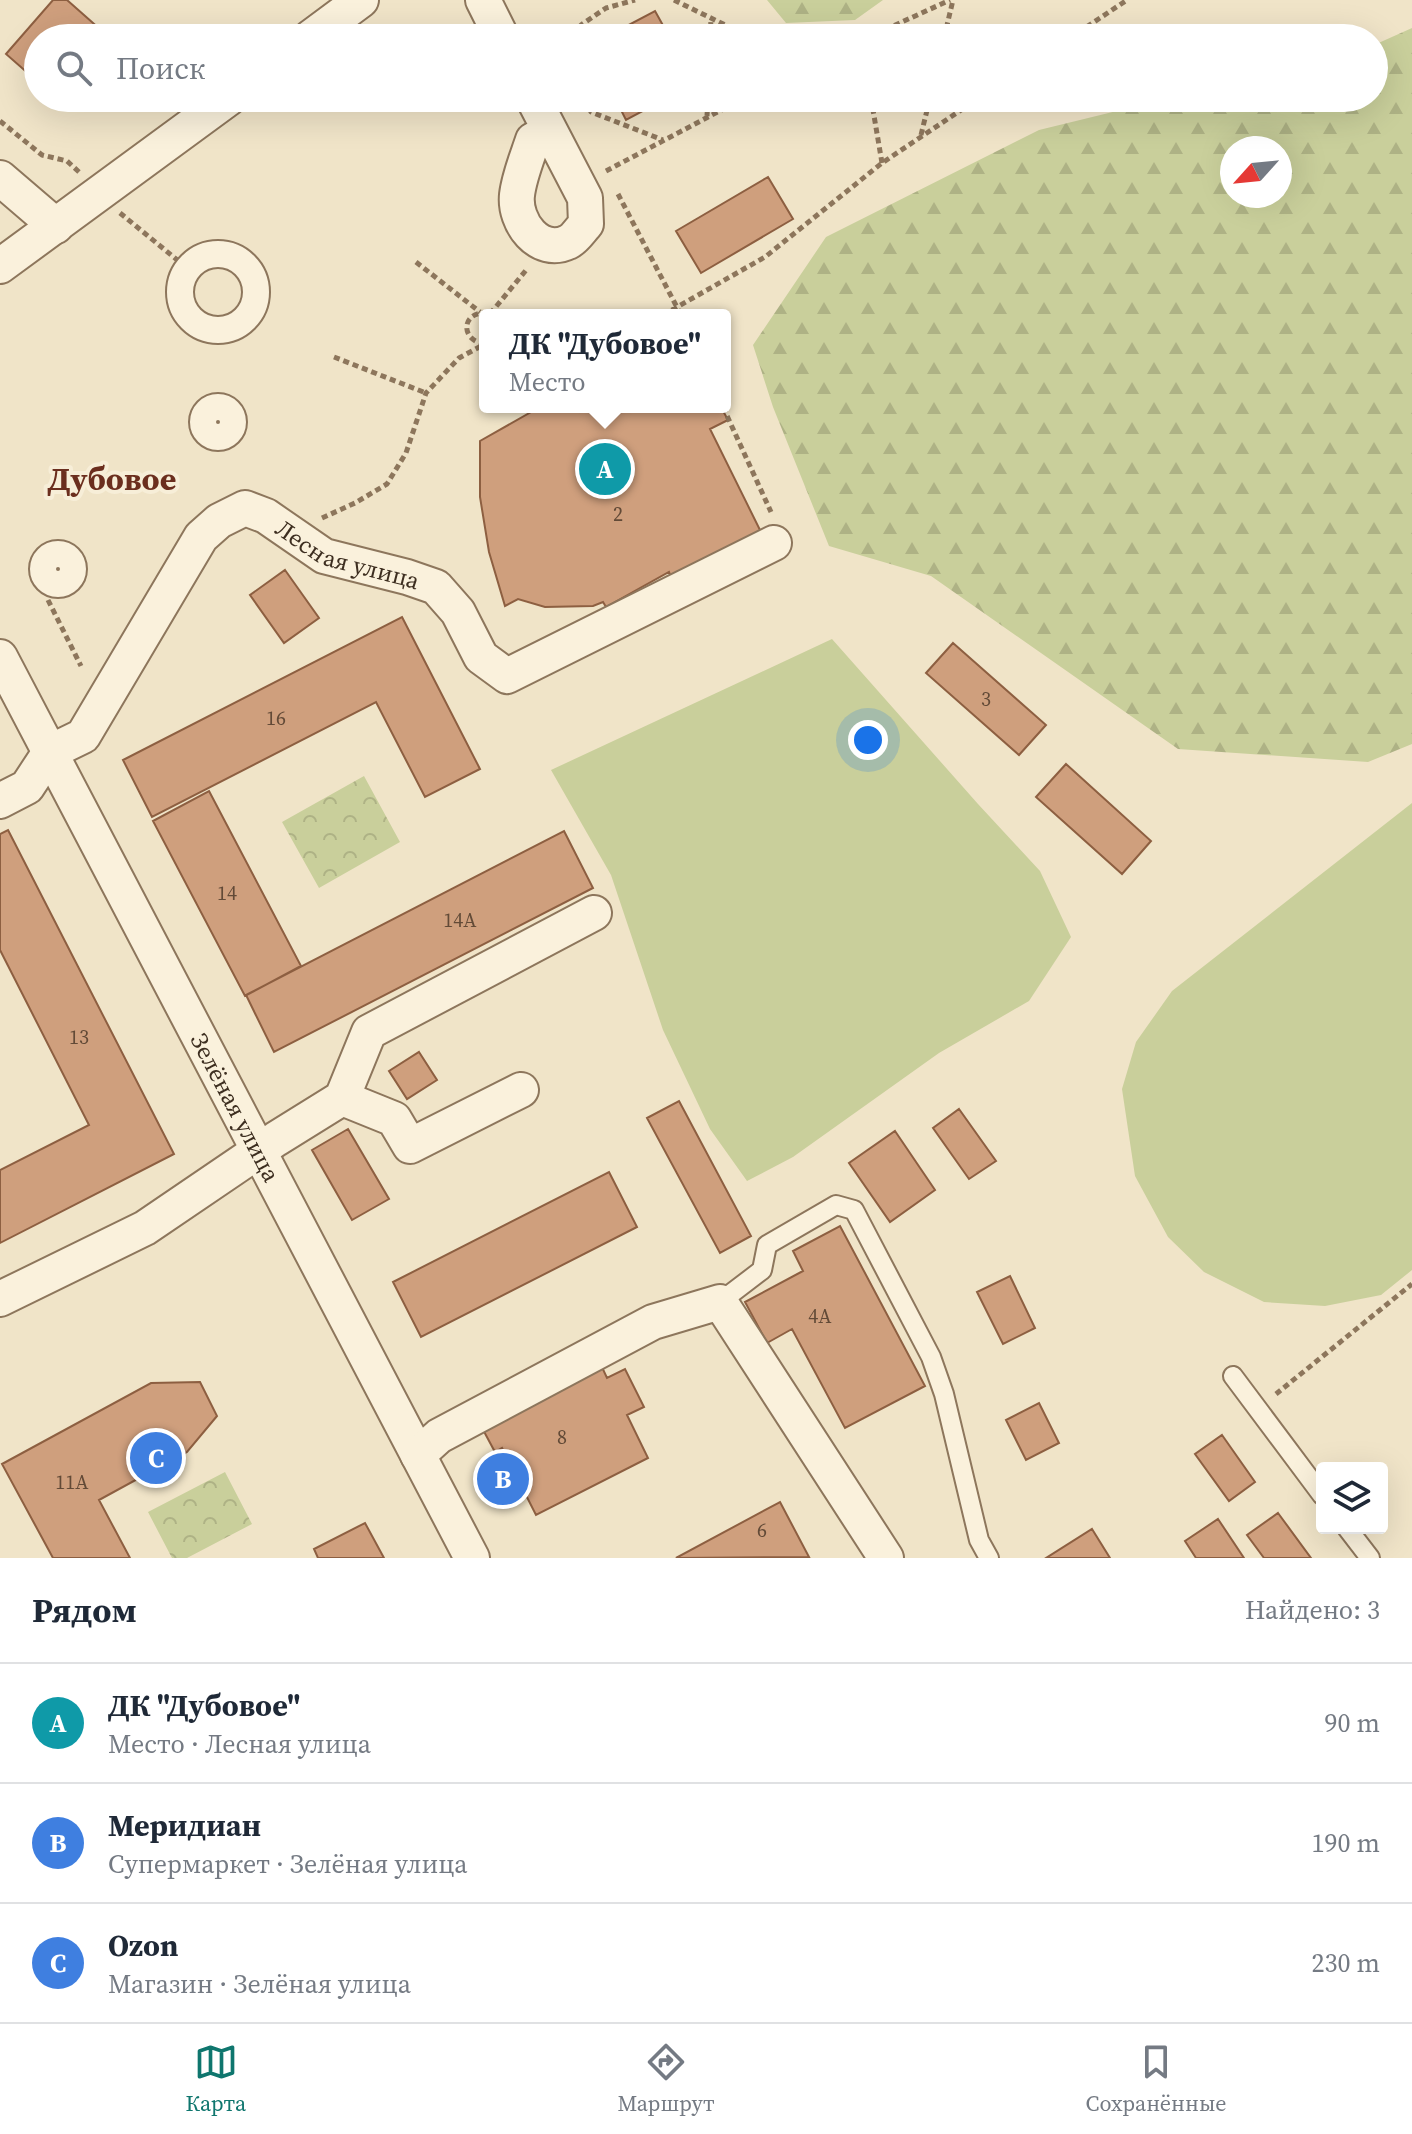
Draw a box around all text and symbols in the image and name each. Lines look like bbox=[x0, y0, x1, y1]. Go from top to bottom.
search box bbox=[24, 24, 1388, 112]
icon: search bbox=[52, 46, 96, 90]
text: Поиск bbox=[116, 48, 205, 89]
north arrow bbox=[1220, 136, 1292, 208]
popup bbox=[479, 309, 731, 413]
text: ДК "Дубовое" bbox=[509, 323, 701, 364]
text: Место bbox=[509, 364, 586, 400]
pin: A bbox=[579, 439, 631, 499]
district label: Дубовое bbox=[48, 457, 176, 501]
house number: 2 bbox=[613, 500, 623, 528]
street label: Лесная улица bbox=[269, 511, 425, 597]
house number: 3 bbox=[981, 685, 991, 713]
house number: 16 bbox=[266, 704, 286, 732]
your location bbox=[848, 720, 888, 760]
house number: 14 bbox=[217, 879, 237, 907]
house number: 14А bbox=[443, 906, 477, 934]
house number: 13 bbox=[69, 1023, 89, 1051]
street label: Зелёная улица bbox=[183, 1027, 289, 1188]
house number: 4А bbox=[808, 1302, 832, 1330]
house number: 8 bbox=[557, 1423, 567, 1451]
pin: C bbox=[130, 1428, 182, 1488]
pin: B bbox=[477, 1449, 529, 1509]
map controls bbox=[1316, 1462, 1388, 1534]
button: layers bbox=[1316, 1462, 1388, 1534]
house number: 11А bbox=[55, 1468, 89, 1496]
house number: 6 bbox=[757, 1516, 767, 1544]
text: Рядом bbox=[32, 1587, 137, 1633]
text: Найдено: 3 bbox=[1245, 1592, 1380, 1628]
text: ДК "Дубовое" bbox=[108, 1685, 301, 1726]
text: A bbox=[49, 1705, 67, 1741]
text: 90 m bbox=[1325, 1705, 1380, 1741]
text: Место · Лесная улица bbox=[108, 1726, 371, 1762]
text: Меридиан bbox=[108, 1805, 261, 1846]
text: B bbox=[50, 1825, 66, 1861]
text: 190 m bbox=[1312, 1825, 1380, 1861]
text: Супермаркет · Зелёная улица bbox=[108, 1846, 468, 1882]
text: Ozon bbox=[108, 1925, 178, 1966]
text: C bbox=[50, 1945, 66, 1981]
text: 230 m bbox=[1312, 1945, 1380, 1981]
text: Магазин · Зелёная улица bbox=[108, 1966, 411, 2002]
tab: Карта bbox=[186, 2040, 246, 2118]
tab: Маршрут bbox=[617, 2040, 715, 2118]
tab: Сохранённые bbox=[1086, 2040, 1226, 2118]

